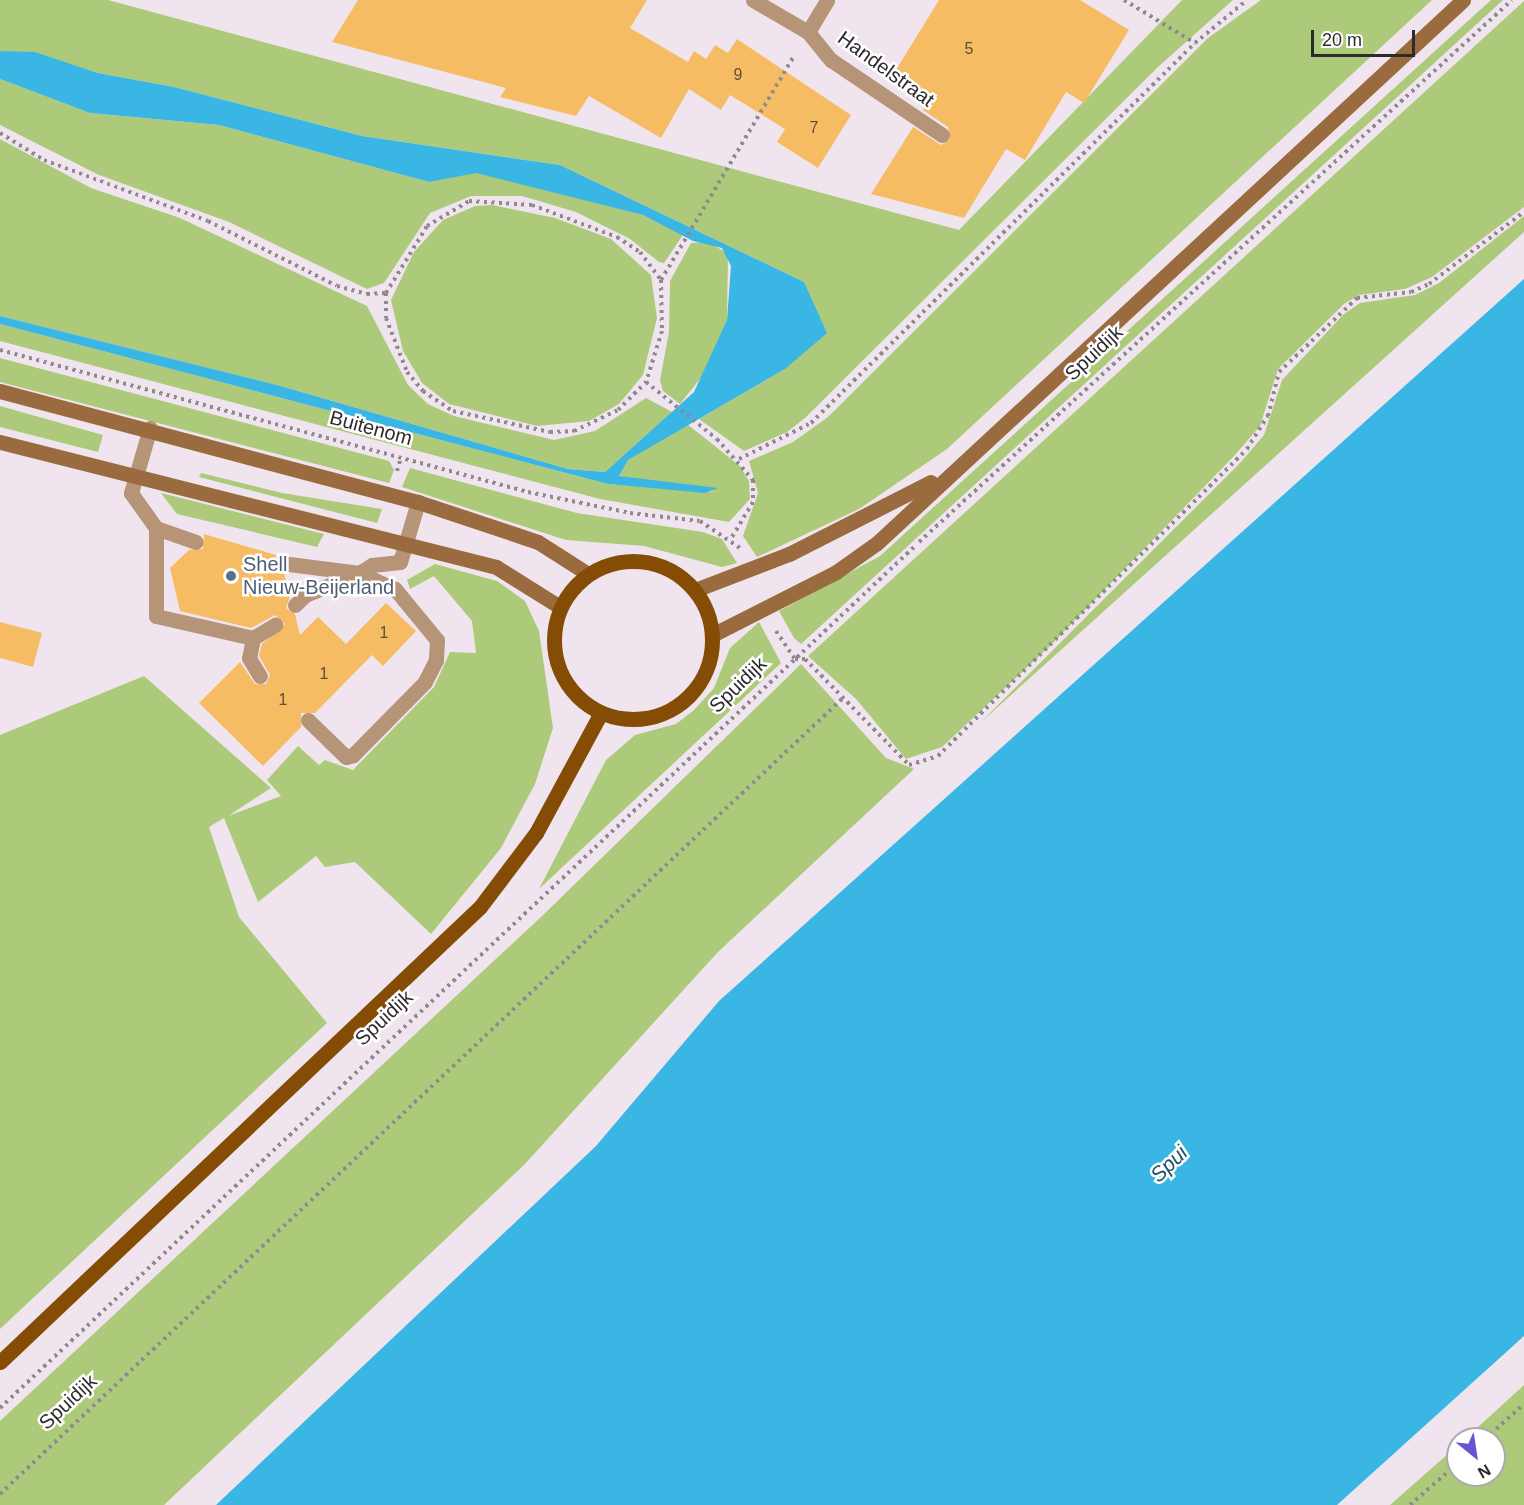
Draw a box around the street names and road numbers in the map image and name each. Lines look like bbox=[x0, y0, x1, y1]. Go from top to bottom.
street label: Handelstraat bbox=[833, 26, 939, 112]
street label: Spuidijk bbox=[1060, 320, 1128, 386]
street label: Buitenom bbox=[327, 405, 415, 451]
street label: Spuidijk bbox=[704, 652, 772, 718]
street label: Spuidijk bbox=[350, 985, 418, 1051]
street label: Spuidijk bbox=[34, 1369, 102, 1435]

